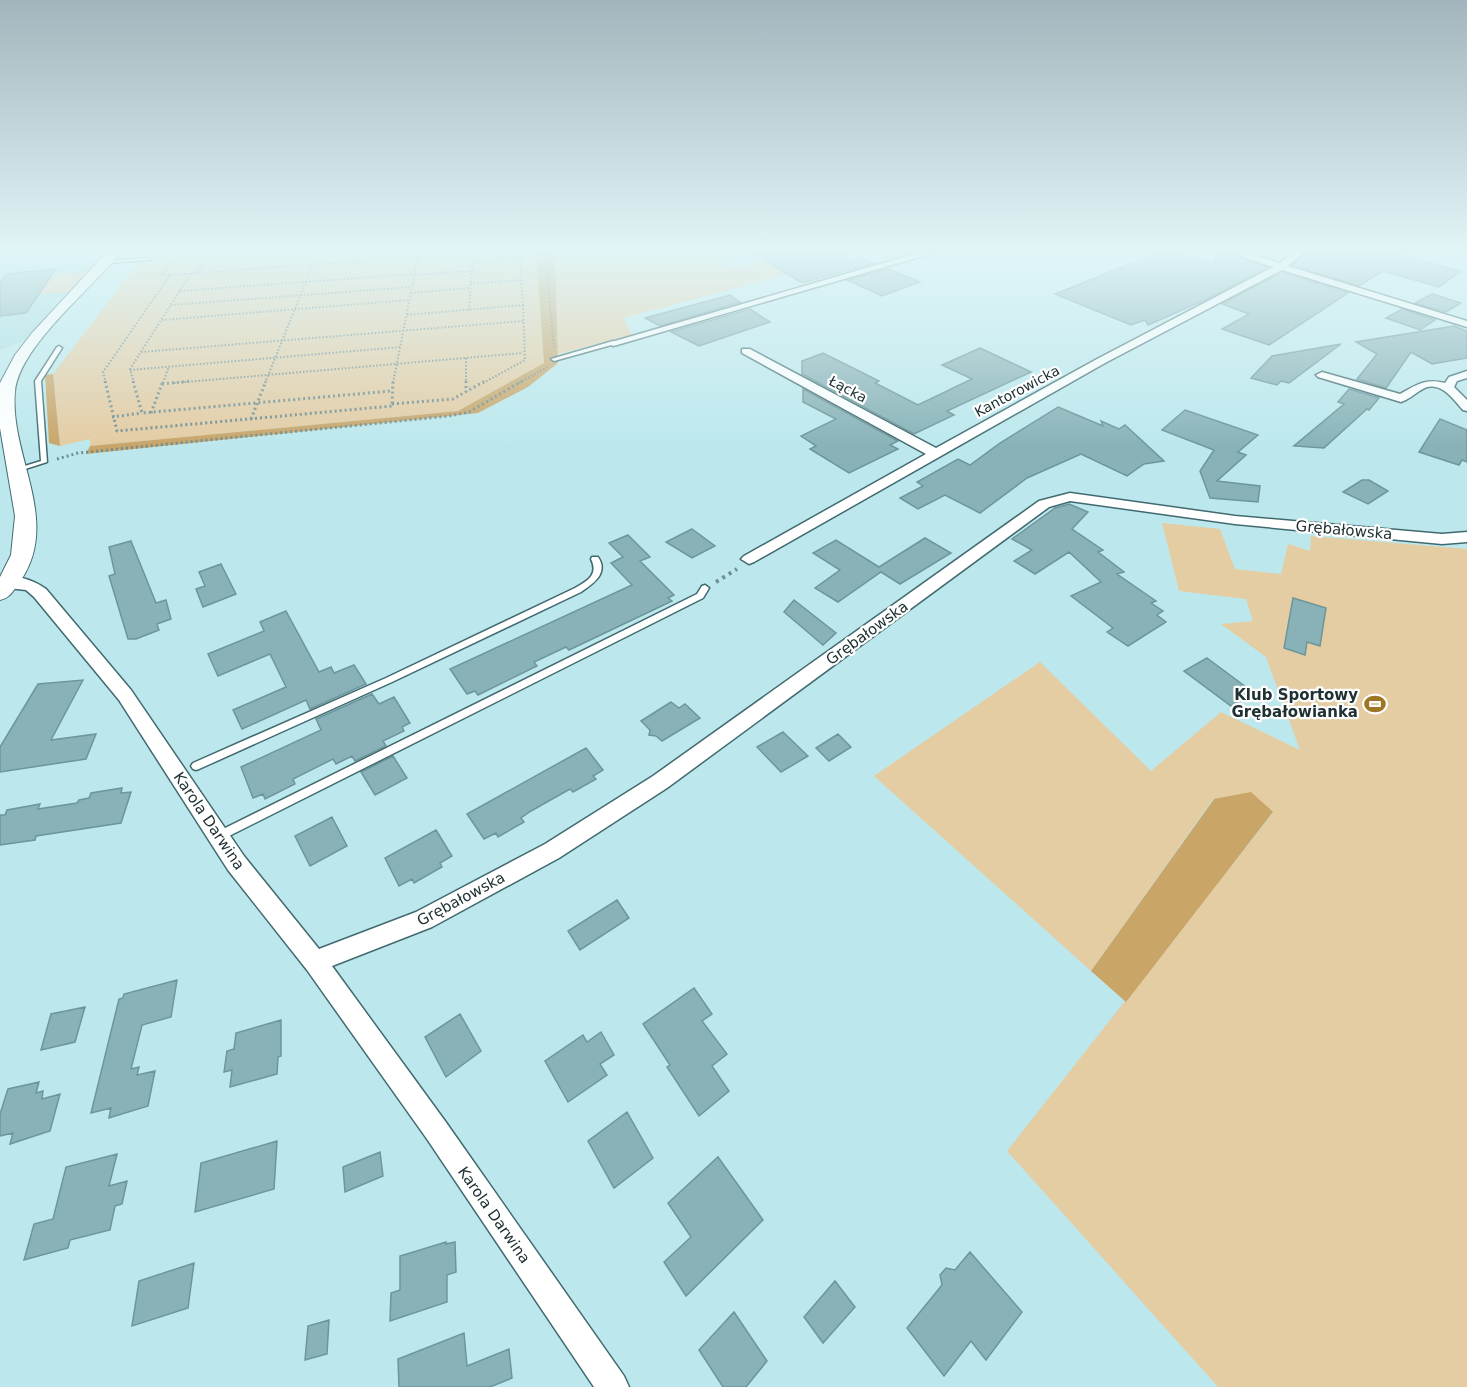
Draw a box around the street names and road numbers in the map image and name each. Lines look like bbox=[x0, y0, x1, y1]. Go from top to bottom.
street label: Kantorowicka bbox=[972, 362, 1062, 420]
street label: Łącka bbox=[825, 372, 870, 406]
street label: Grębałowska bbox=[1295, 517, 1393, 543]
street label: Grębałowska bbox=[823, 597, 911, 669]
street label: Karola Darwina bbox=[170, 769, 248, 873]
street label: Grębałowska bbox=[414, 868, 508, 930]
street label: Karola Darwina bbox=[454, 1163, 534, 1267]

